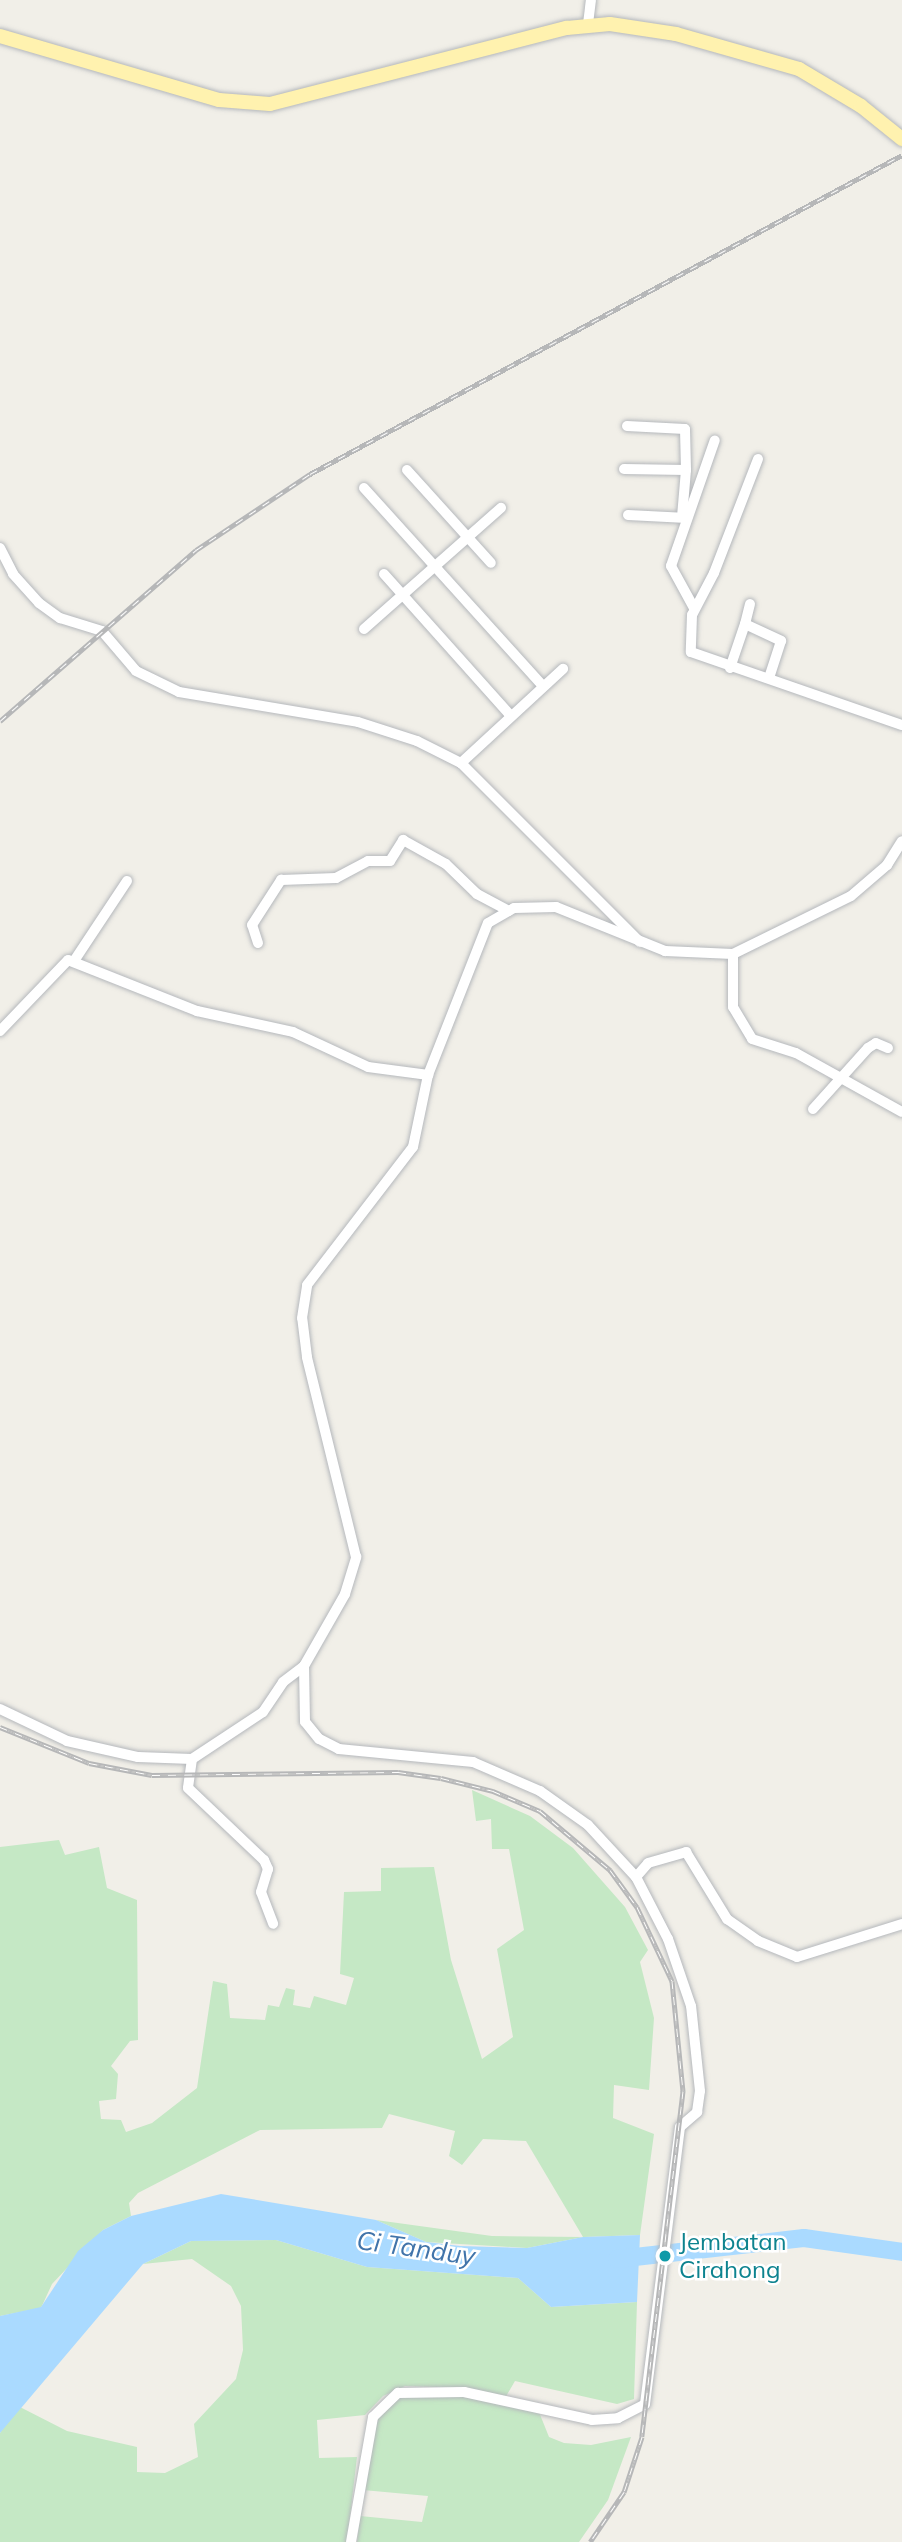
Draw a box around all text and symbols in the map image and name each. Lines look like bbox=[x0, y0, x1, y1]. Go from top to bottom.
water label: Ci Tanduy bbox=[355, 2224, 477, 2272]
place label: Jembatan Cirahong bbox=[679, 2228, 787, 2284]
marker: Jembatan Cirahong bbox=[657, 2248, 673, 2264]

